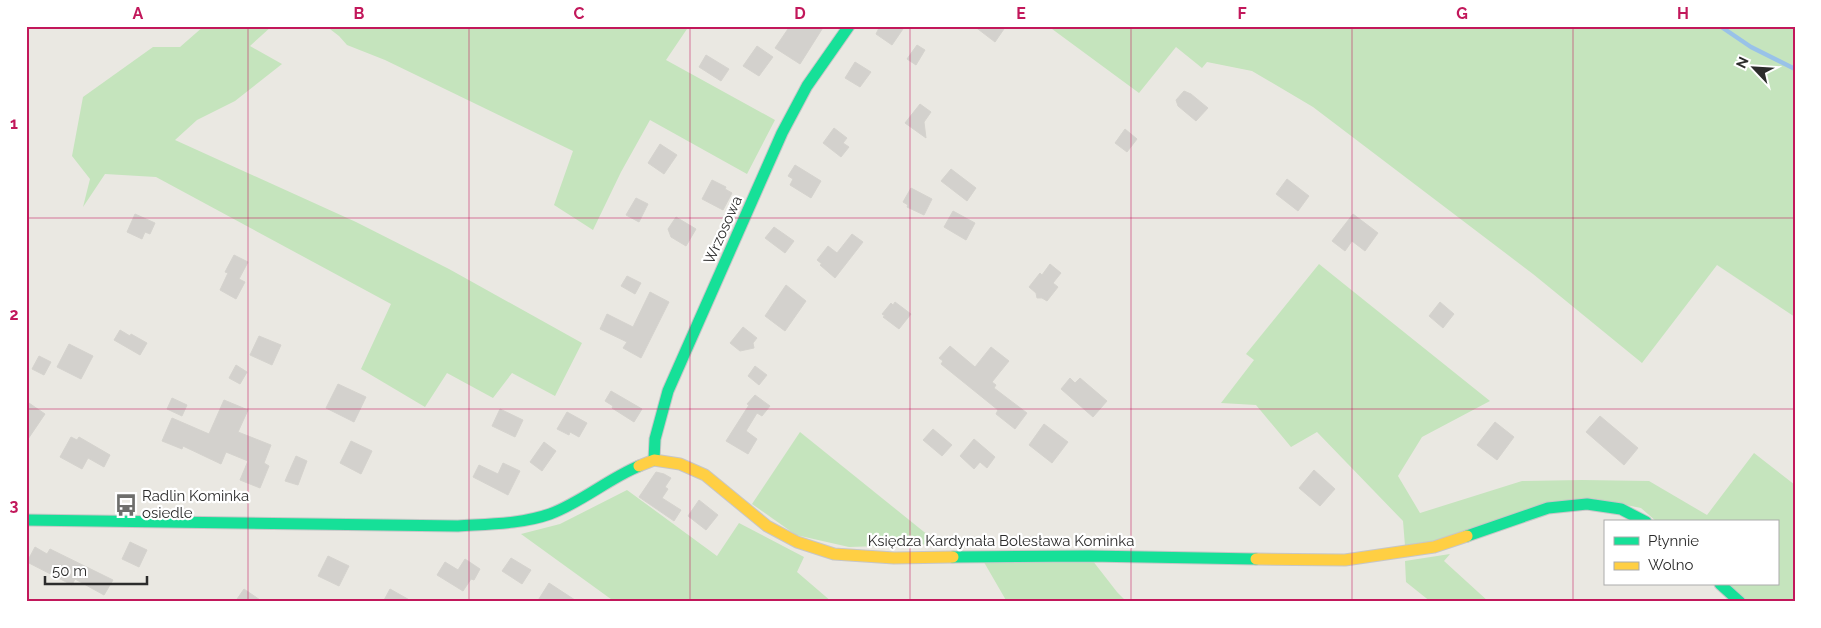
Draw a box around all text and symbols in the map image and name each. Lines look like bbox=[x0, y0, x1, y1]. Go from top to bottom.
text: A bbox=[133, 4, 144, 23]
text: B bbox=[354, 4, 365, 23]
text: C bbox=[574, 4, 585, 23]
text: D bbox=[794, 4, 806, 23]
text: E bbox=[1016, 4, 1026, 23]
text: F bbox=[1237, 4, 1247, 23]
text: G bbox=[1456, 4, 1468, 23]
text: H bbox=[1677, 4, 1689, 23]
north arrow bbox=[1728, 42, 1778, 92]
text: N bbox=[1733, 54, 1752, 71]
text: 1 bbox=[10, 114, 18, 133]
street label: Wrzosowa bbox=[700, 193, 746, 267]
text: 2 bbox=[9, 305, 19, 324]
place label: Radlin Kominka osiedle bbox=[142, 487, 249, 522]
bus stop icon: Radlin Kominka osiedle bbox=[113, 492, 139, 518]
text: 3 bbox=[10, 496, 19, 515]
legend bbox=[1604, 520, 1778, 586]
street label: Księdza Kardynała Bolesława Kominka bbox=[868, 532, 1134, 550]
text: Płynnie bbox=[1648, 532, 1699, 550]
scale bar bbox=[45, 553, 148, 585]
text: Wolno bbox=[1648, 556, 1693, 574]
text: 50 m bbox=[52, 562, 87, 580]

